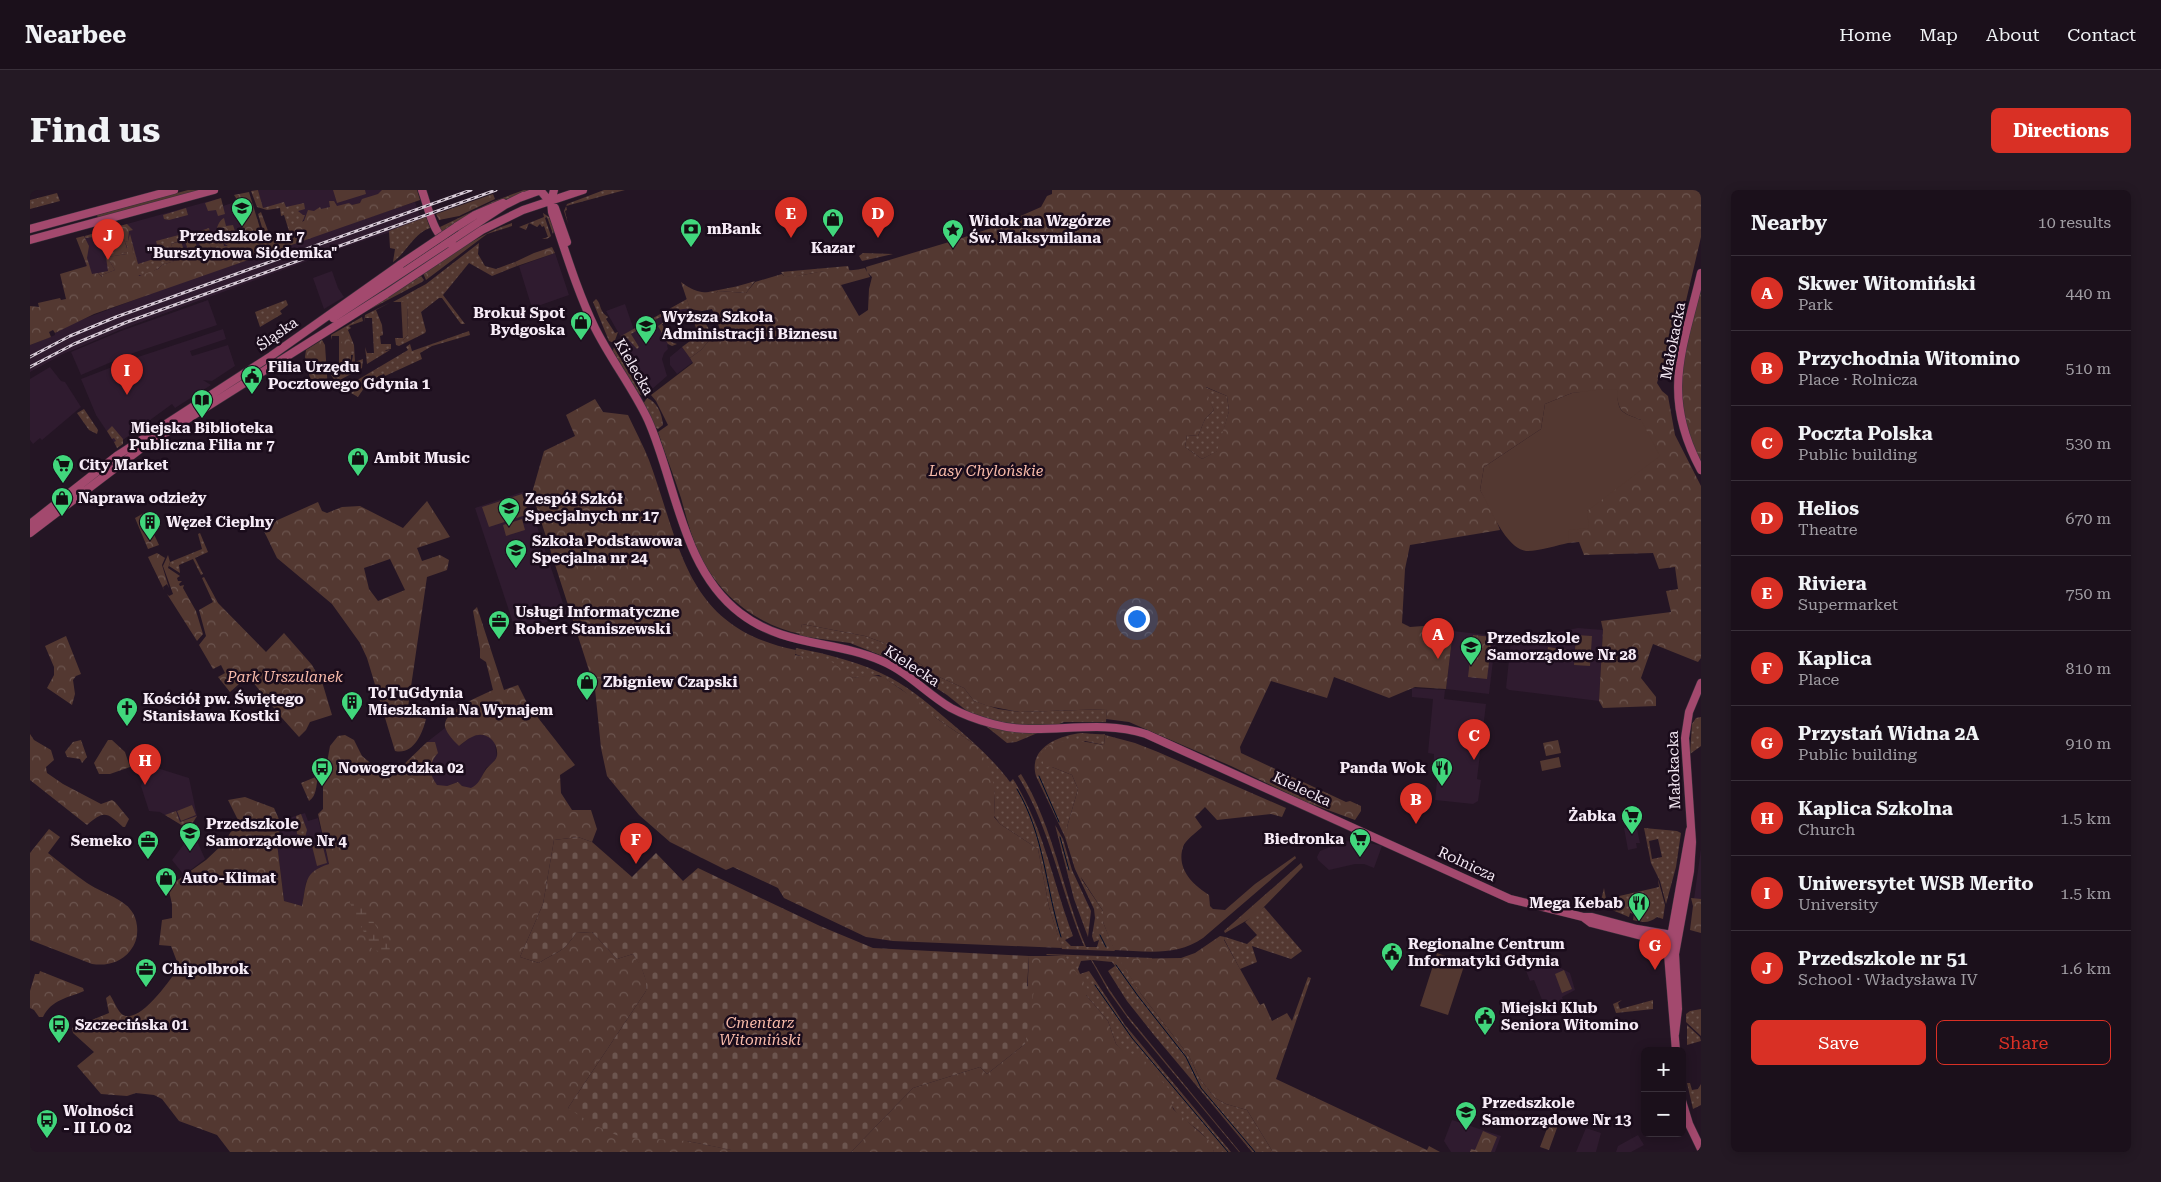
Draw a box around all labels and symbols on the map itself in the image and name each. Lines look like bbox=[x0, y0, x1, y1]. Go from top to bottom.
school or university icon: Przedszkole nr 7 "Bursztynowa Siódemka" bbox=[230, 196, 254, 227]
pin: E bbox=[775, 197, 807, 238]
pin: D bbox=[862, 197, 894, 238]
shop icon: Kazar bbox=[821, 207, 845, 238]
place label: Widok na Wzgórze Św. Maksymilana bbox=[969, 212, 1111, 247]
bank icon: mBank bbox=[679, 217, 703, 248]
place icon: Widok na Wzgórze Św. Maksymilana bbox=[941, 218, 965, 249]
pin: J bbox=[92, 219, 124, 260]
place label: mBank bbox=[707, 220, 762, 238]
place label: Przedszkole nr 7 "Bursztynowa Siódemka" bbox=[146, 227, 338, 262]
place label: Kazar bbox=[811, 239, 855, 257]
street label: Małokacka bbox=[1657, 301, 1689, 381]
place label: Brokuł Spot Bydgoska bbox=[473, 304, 565, 339]
place label: Wyższa Szkoła Administracji i Biznesu bbox=[662, 308, 837, 343]
shop icon: Brokuł Spot Bydgoska bbox=[569, 310, 593, 341]
street label: Śląska bbox=[252, 313, 301, 355]
school or university icon: Wyższa Szkoła Administracji i Biznesu bbox=[634, 314, 658, 345]
street label: Kielecka bbox=[611, 336, 657, 398]
pin: I bbox=[111, 354, 143, 395]
place label: Filia Urzędu Pocztowego Gdynia 1 bbox=[268, 358, 431, 393]
public building icon: Filia Urzędu Pocztowego Gdynia 1 bbox=[240, 364, 264, 395]
library icon: Miejska Biblioteka Publiczna Filia nr 7 bbox=[190, 388, 214, 419]
place label: Miejska Biblioteka Publiczna Filia nr 7 bbox=[129, 419, 275, 454]
shop icon: Ambit Music bbox=[346, 446, 370, 477]
place label: Ambit Music bbox=[374, 449, 470, 467]
supermarket icon: City Market bbox=[51, 453, 75, 484]
place label: City Market bbox=[79, 456, 168, 474]
park label: Lasy Chylońskie bbox=[928, 462, 1044, 480]
shop icon: Naprawa odzieży bbox=[50, 486, 74, 517]
place label: Naprawa odzieży bbox=[78, 489, 207, 507]
place label: Zespół Szkół Specjalnych nr 17 bbox=[525, 490, 660, 525]
school or university icon: Zespół Szkół Specjalnych nr 17 bbox=[497, 496, 521, 527]
building icon: Węzeł Cieplny bbox=[138, 510, 162, 541]
place label: Węzeł Cieplny bbox=[166, 513, 274, 531]
place label: Szkoła Podstawowa Specjalna nr 24 bbox=[532, 532, 682, 567]
school or university icon: Szkoła Podstawowa Specjalna nr 24 bbox=[504, 538, 528, 569]
place label: Usługi Informatyczne Robert Staniszewski bbox=[515, 603, 680, 638]
your location bbox=[1124, 606, 1150, 632]
office icon: Usługi Informatyczne Robert Staniszewski bbox=[487, 609, 511, 640]
pin: A bbox=[1422, 618, 1454, 659]
place label: Przedszkole Samorządowe Nr 28 bbox=[1487, 629, 1637, 664]
school or university icon: Przedszkole Samorządowe Nr 28 bbox=[1459, 635, 1483, 666]
street label: Kielecka bbox=[881, 642, 943, 690]
park label: Park Urszulanek bbox=[226, 668, 344, 686]
shop icon: Zbigniew Czapski bbox=[575, 670, 599, 701]
place label: Zbigniew Czapski bbox=[603, 673, 737, 691]
place label: ToTuGdynia Mieszkania Na Wynajem bbox=[368, 684, 554, 719]
place label: Kościół pw. Świętego Stanisława Kostki bbox=[143, 689, 304, 725]
building icon: ToTuGdynia Mieszkania Na Wynajem bbox=[340, 690, 364, 721]
church icon: Kościół pw. Świętego Stanisława Kostki bbox=[115, 696, 139, 727]
pin: C bbox=[1458, 719, 1490, 760]
street label: Małokacka bbox=[1664, 730, 1684, 810]
pin: H bbox=[129, 744, 161, 785]
bus stop icon: Nowogrodzka 02 bbox=[310, 756, 334, 787]
restaurant icon: Panda Wok bbox=[1430, 756, 1454, 787]
place label: Nowogrodzka 02 bbox=[338, 759, 464, 777]
place label: Panda Wok bbox=[1340, 759, 1427, 777]
street label: Kielecka bbox=[1270, 768, 1334, 810]
pin: B bbox=[1400, 783, 1432, 824]
supermarket icon: Żabka bbox=[1620, 804, 1644, 835]
place label: Żabka bbox=[1568, 807, 1616, 825]
place label: Przedszkole Samorządowe Nr 4 bbox=[206, 815, 348, 850]
school or university icon: Przedszkole Samorządowe Nr 4 bbox=[178, 821, 202, 852]
pin: F bbox=[620, 823, 652, 864]
supermarket icon: Biedronka bbox=[1348, 827, 1372, 858]
office icon: Semeko bbox=[136, 829, 160, 860]
place label: Biedronka bbox=[1264, 830, 1344, 848]
place label: Semeko bbox=[71, 832, 132, 850]
street label: Rolnicza bbox=[1435, 843, 1499, 885]
shop icon: Auto-Klimat bbox=[154, 866, 178, 897]
place label: Auto-Klimat bbox=[182, 869, 276, 887]
restaurant icon: Mega Kebab bbox=[1627, 891, 1651, 922]
place label: Mega Kebab bbox=[1529, 894, 1623, 912]
pin: G bbox=[1639, 929, 1671, 970]
place label: Regionalne Centrum Informatyki Gdynia bbox=[1408, 935, 1565, 970]
public building icon: Regionalne Centrum Informatyki Gdynia bbox=[1380, 941, 1404, 972]
office icon: Chipolbrok bbox=[134, 957, 158, 988]
place label: Chipolbrok bbox=[162, 960, 250, 978]
place label: Miejski Klub Seniora Witomino bbox=[1501, 999, 1639, 1034]
public building icon: Miejski Klub Seniora Witomino bbox=[1473, 1005, 1497, 1036]
bus stop icon: Szczecińska 01 bbox=[47, 1013, 71, 1044]
park label: Cmentarz Witomiński bbox=[719, 1014, 801, 1049]
place label: Szczecińska 01 bbox=[75, 1016, 189, 1034]
place label: Przedszkole Samorządowe Nr 13 bbox=[1482, 1094, 1632, 1129]
school or university icon: Przedszkole Samorządowe Nr 13 bbox=[1454, 1100, 1478, 1131]
place label: Wolności - II LO 02 bbox=[63, 1102, 133, 1137]
bus stop icon: Wolności - II LO 02 bbox=[35, 1108, 59, 1139]

